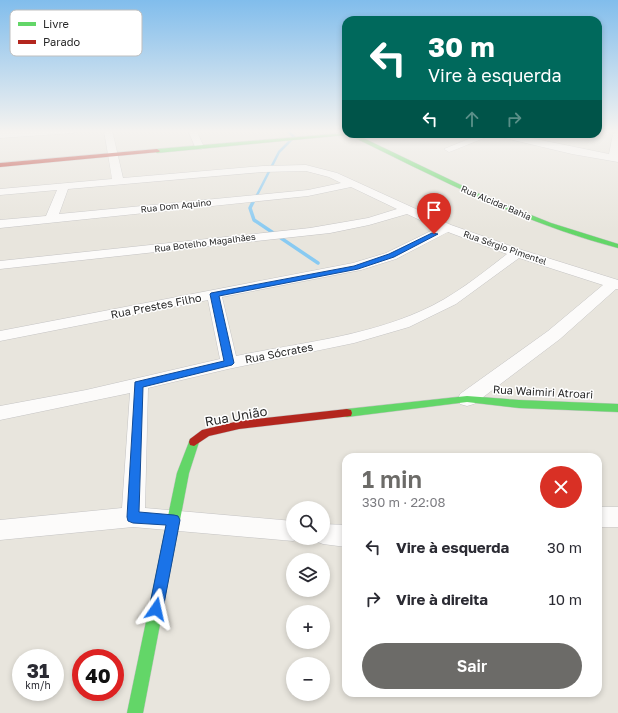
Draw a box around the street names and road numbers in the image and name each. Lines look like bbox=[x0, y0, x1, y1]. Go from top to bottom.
street label: Rua Alcidar Bahia bbox=[459, 183, 533, 222]
street label: Rua Dom Aquino bbox=[140, 196, 212, 215]
street label: Rua Sérgio Pimentel bbox=[462, 228, 548, 267]
street label: Rua Botelho Magalhães bbox=[154, 231, 256, 254]
street label: Rua Prestes Filho bbox=[109, 290, 203, 321]
street label: Rua Sócrates bbox=[244, 339, 314, 366]
street label: Rua Waimiri Atroari bbox=[493, 382, 594, 401]
street label: Rua União bbox=[204, 403, 269, 429]

